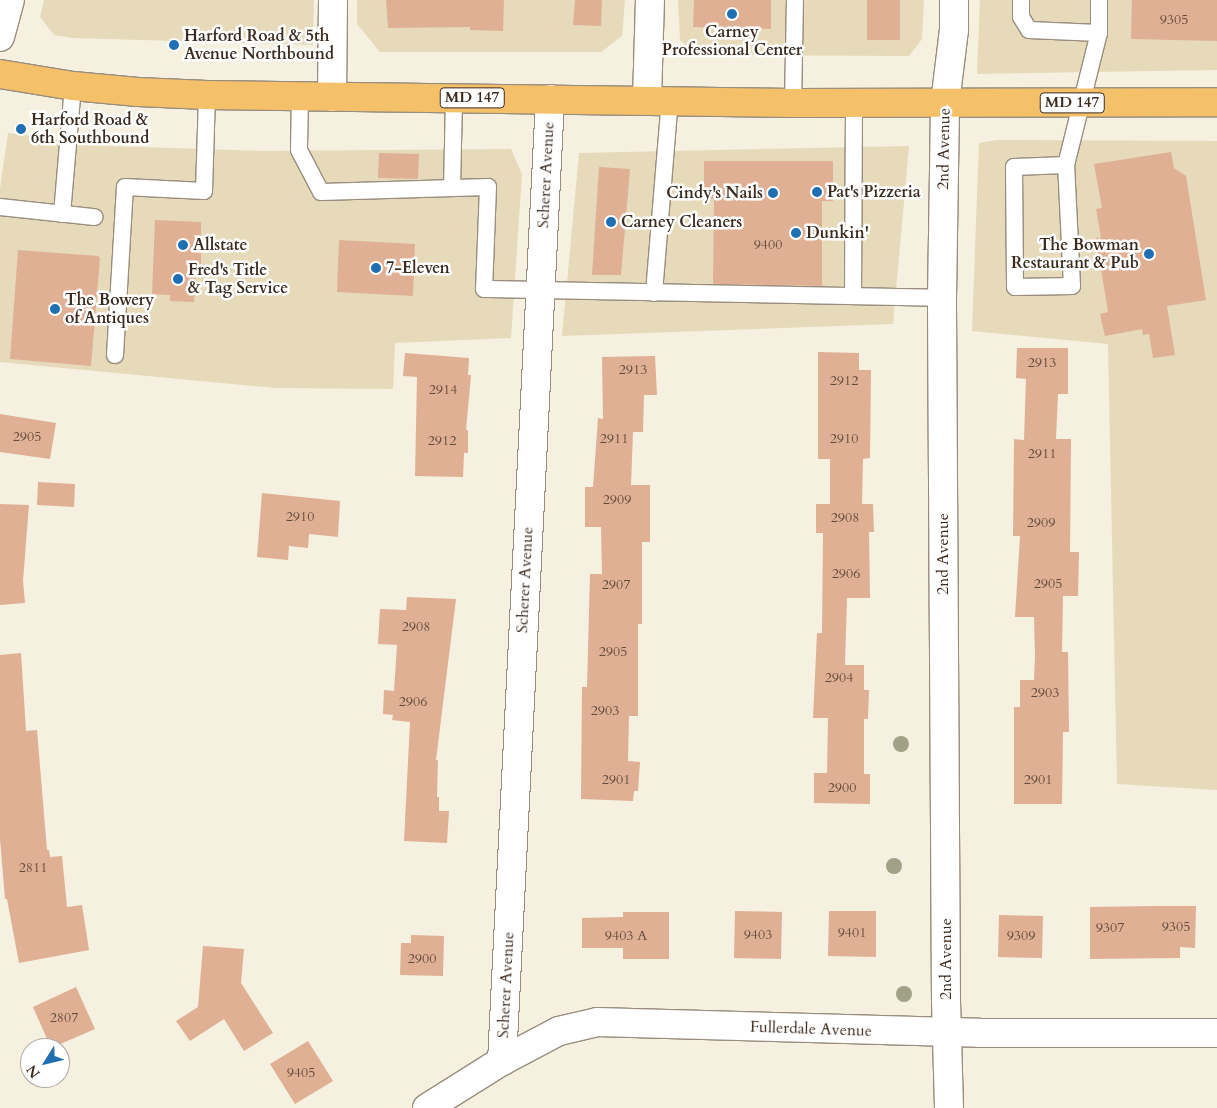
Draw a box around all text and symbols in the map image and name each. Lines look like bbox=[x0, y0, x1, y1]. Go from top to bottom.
marker: Carney Professional Center bbox=[726, 8, 738, 20]
house number: 9305 bbox=[1160, 12, 1188, 28]
place label: Carney Professional Center bbox=[662, 22, 802, 60]
place label: Harford Road & 5th Avenue Northbound bbox=[184, 26, 334, 64]
marker: Harford Road & 5th Avenue Northbound bbox=[168, 39, 180, 51]
road number: MD 147 bbox=[440, 86, 504, 110]
road number: MD 147 bbox=[1040, 90, 1104, 116]
street label: 2nd Avenue bbox=[934, 108, 954, 190]
place label: Harford Road & 6th Southbound bbox=[31, 110, 149, 148]
street label: Scherer Avenue bbox=[534, 121, 558, 229]
marker: Harford Road & 6th Southbound bbox=[15, 123, 27, 135]
place label: Pat's Pizzeria bbox=[827, 182, 921, 202]
place label: Cindy's Nails bbox=[666, 183, 763, 203]
marker: Pat's Pizzeria bbox=[811, 186, 823, 198]
marker: Cindy's Nails bbox=[767, 187, 779, 199]
place label: Carney Cleaners bbox=[621, 212, 742, 232]
marker: Carney Cleaners bbox=[605, 216, 617, 228]
place label: Dunkin' bbox=[806, 223, 869, 243]
marker: Dunkin' bbox=[790, 227, 802, 239]
place label: Allstate bbox=[193, 235, 247, 255]
place label: The Bowman Restaurant & Pub bbox=[1011, 235, 1139, 273]
house number: 9400 bbox=[754, 237, 782, 253]
marker: Allstate bbox=[177, 239, 189, 251]
marker: The Bowman Restaurant & Pub bbox=[1143, 248, 1155, 260]
place label: 7-Eleven bbox=[386, 258, 450, 278]
place label: Fred's Title & Tag Service bbox=[188, 260, 288, 298]
marker: 7-Eleven bbox=[370, 262, 382, 274]
marker: Fred's Title & Tag Service bbox=[172, 273, 184, 285]
place label: The Bowery of Antiques bbox=[65, 290, 154, 328]
marker: The Bowery of Antiques bbox=[49, 303, 61, 315]
house number: 2913 bbox=[1028, 355, 1056, 371]
house number: 2913 bbox=[619, 362, 647, 378]
house number: 2912 bbox=[830, 373, 858, 389]
house number: 2914 bbox=[429, 382, 457, 398]
house number: 2905 bbox=[13, 429, 41, 445]
house number: 2911 bbox=[600, 431, 628, 447]
house number: 2910 bbox=[830, 431, 858, 447]
house number: 2912 bbox=[428, 433, 456, 449]
house number: 2911 bbox=[1028, 446, 1056, 462]
house number: 2909 bbox=[603, 492, 631, 508]
house number: 2910 bbox=[286, 509, 314, 525]
house number: 2908 bbox=[831, 510, 859, 526]
street label: 2nd Avenue bbox=[933, 513, 953, 595]
house number: 2909 bbox=[1027, 515, 1055, 531]
street label: Scherer Avenue bbox=[513, 526, 537, 634]
house number: 2906 bbox=[832, 566, 860, 582]
house number: 2905 bbox=[1034, 576, 1062, 592]
house number: 2907 bbox=[602, 577, 630, 593]
house number: 2908 bbox=[402, 619, 430, 635]
house number: 2905 bbox=[599, 644, 627, 660]
house number: 2904 bbox=[825, 670, 853, 686]
house number: 2903 bbox=[1031, 685, 1059, 701]
house number: 2906 bbox=[399, 694, 427, 710]
house number: 2903 bbox=[591, 703, 619, 719]
house number: 2901 bbox=[602, 772, 630, 788]
house number: 2901 bbox=[1024, 772, 1052, 788]
house number: 2900 bbox=[828, 780, 856, 796]
house number: 2811 bbox=[19, 860, 47, 876]
street label: 2nd Avenue bbox=[936, 918, 956, 1000]
house number: 9305 bbox=[1162, 919, 1190, 935]
house number: 9307 bbox=[1096, 920, 1124, 936]
house number: 9401 bbox=[838, 925, 866, 941]
house number: 9403 bbox=[744, 927, 772, 943]
house number: 9403 A bbox=[605, 928, 647, 944]
house number: 9309 bbox=[1007, 928, 1035, 944]
street label: Scherer Avenue bbox=[494, 931, 518, 1039]
house number: 2900 bbox=[408, 951, 436, 967]
house number: 2807 bbox=[50, 1010, 78, 1026]
street label: Fullerdale Avenue bbox=[750, 1017, 872, 1041]
north arrow bbox=[20, 1038, 70, 1088]
text: N bbox=[22, 1061, 45, 1082]
house number: 9405 bbox=[287, 1065, 315, 1081]

